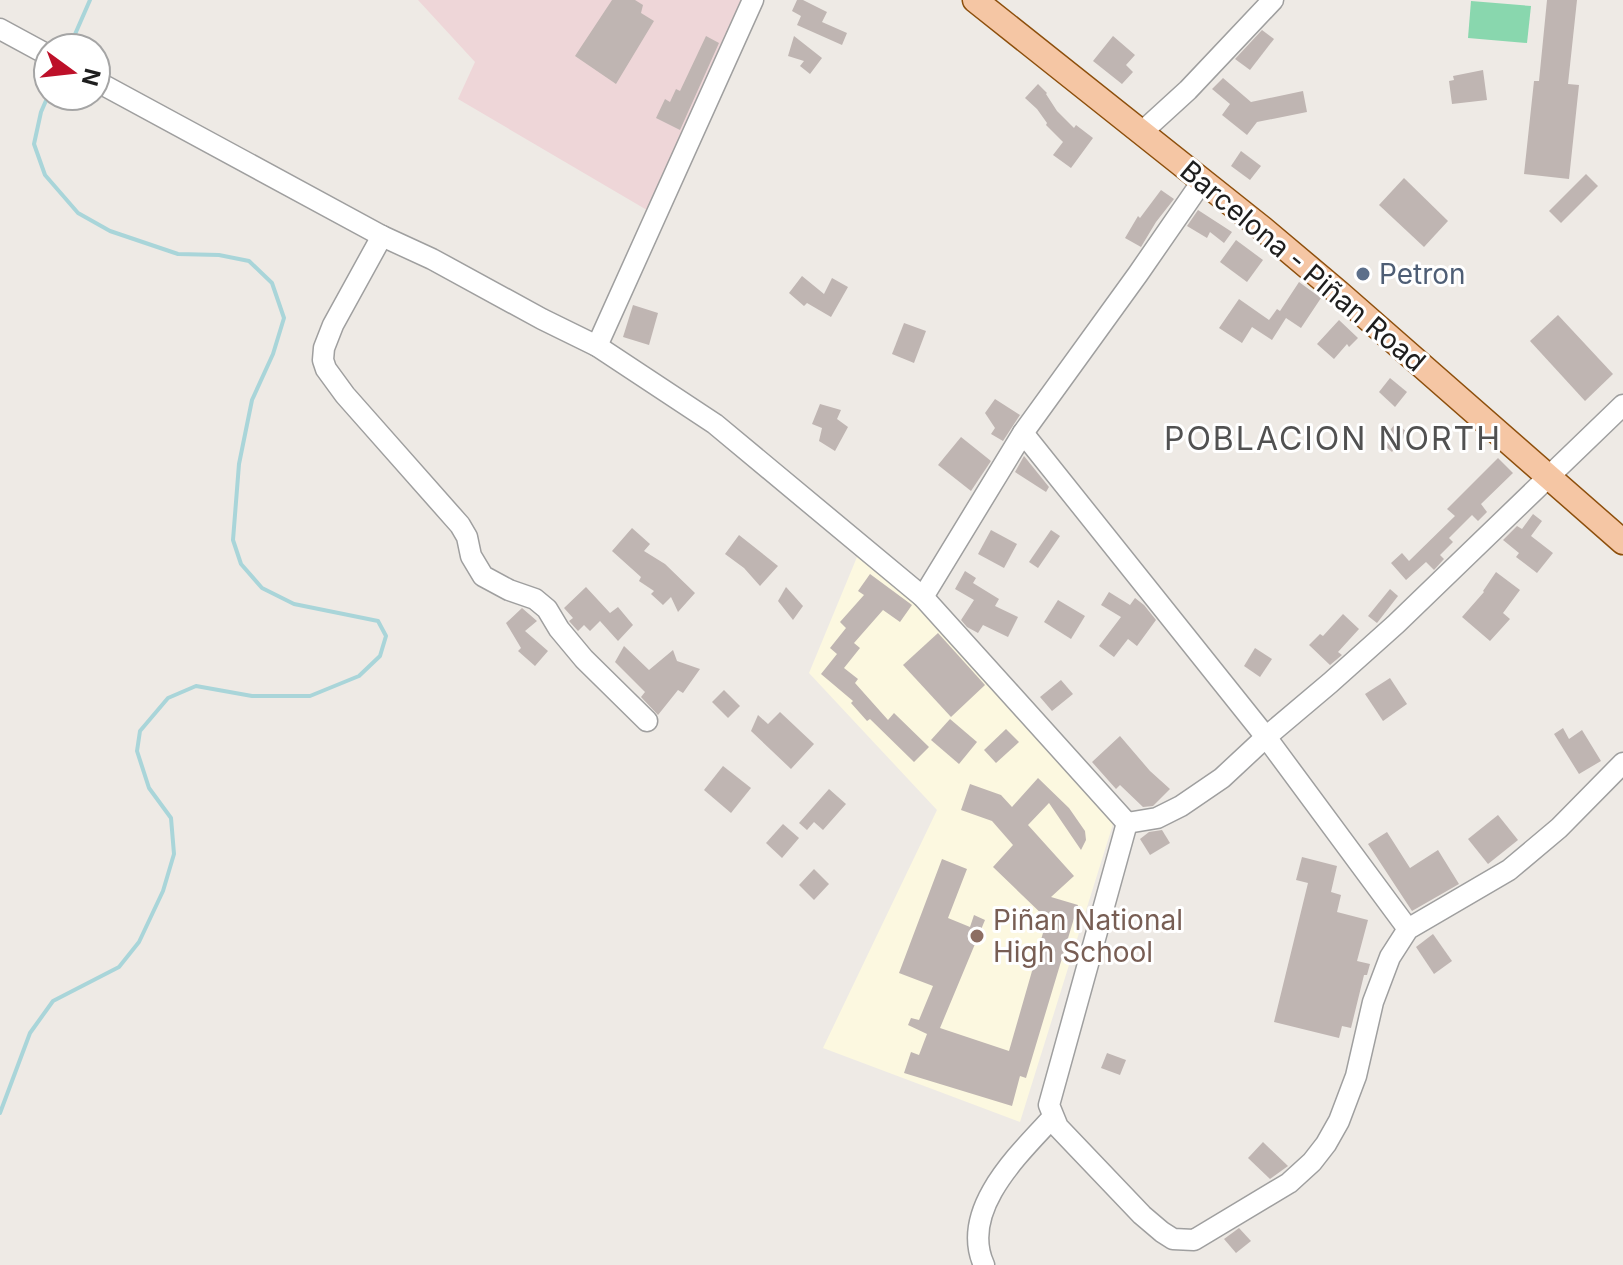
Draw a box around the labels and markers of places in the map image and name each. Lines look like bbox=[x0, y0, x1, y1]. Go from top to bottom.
place label: Petron bbox=[1379, 257, 1466, 291]
marker: Petron bbox=[1354, 265, 1372, 283]
place label: Piñan National High School bbox=[993, 903, 1183, 969]
marker: Piñan National High School bbox=[968, 927, 986, 945]

